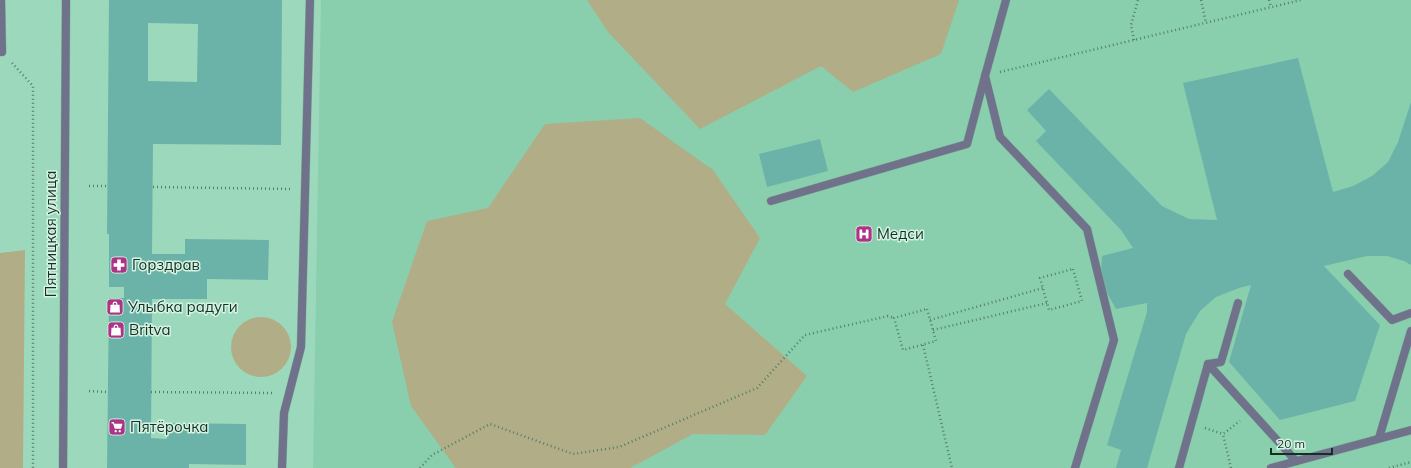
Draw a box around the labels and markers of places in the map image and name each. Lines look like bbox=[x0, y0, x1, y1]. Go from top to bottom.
hospital icon: Медси bbox=[854, 224, 874, 244]
place label: Медси bbox=[877, 224, 924, 243]
pharmacy icon: Горздрав bbox=[109, 255, 129, 275]
place label: Горздрав bbox=[132, 255, 200, 274]
shop icon: Улыбка радуги bbox=[105, 297, 125, 317]
place label: Улыбка радуги bbox=[127, 297, 238, 316]
shop icon: Britva bbox=[106, 320, 126, 340]
place label: Britva bbox=[129, 320, 170, 339]
supermarket icon: Пятёрочка bbox=[107, 417, 127, 437]
place label: Пятёрочка bbox=[130, 417, 208, 436]

